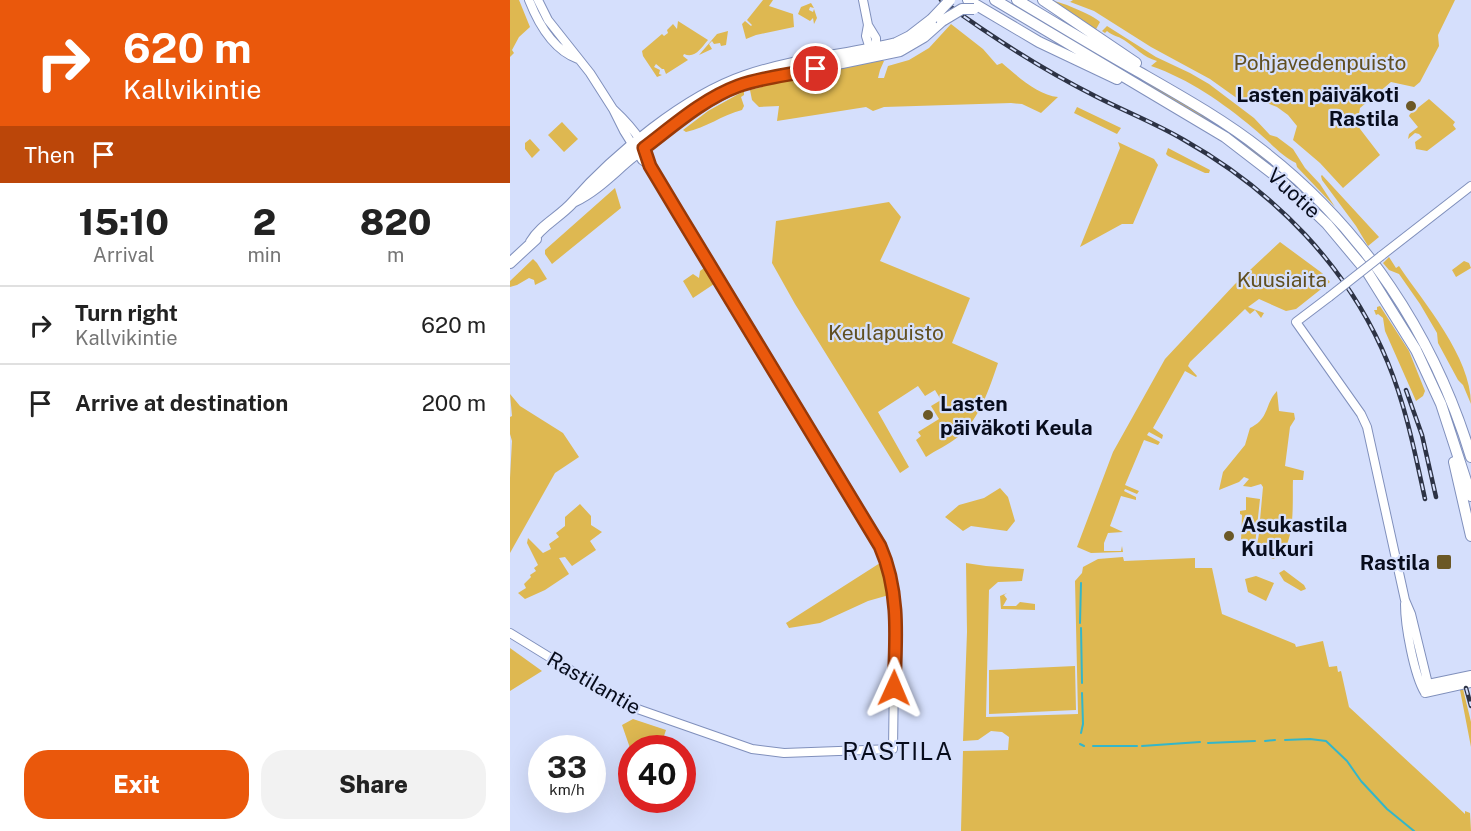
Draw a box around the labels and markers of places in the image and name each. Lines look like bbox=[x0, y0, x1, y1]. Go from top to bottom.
pin bbox=[790, 43, 841, 94]
place label: Lasten päiväkoti Rastila bbox=[1236, 82, 1399, 131]
marker: Lasten päiväkoti Rastila bbox=[1404, 99, 1418, 113]
place label: Lasten päiväkoti Keula bbox=[940, 391, 1093, 440]
marker: Lasten päiväkoti Keula bbox=[921, 408, 935, 422]
place label: Asukastila Kulkuri bbox=[1241, 512, 1347, 561]
marker: Asukastila Kulkuri bbox=[1222, 529, 1236, 543]
place label: Rastila bbox=[1360, 550, 1430, 575]
marker: Rastila bbox=[1435, 553, 1453, 571]

